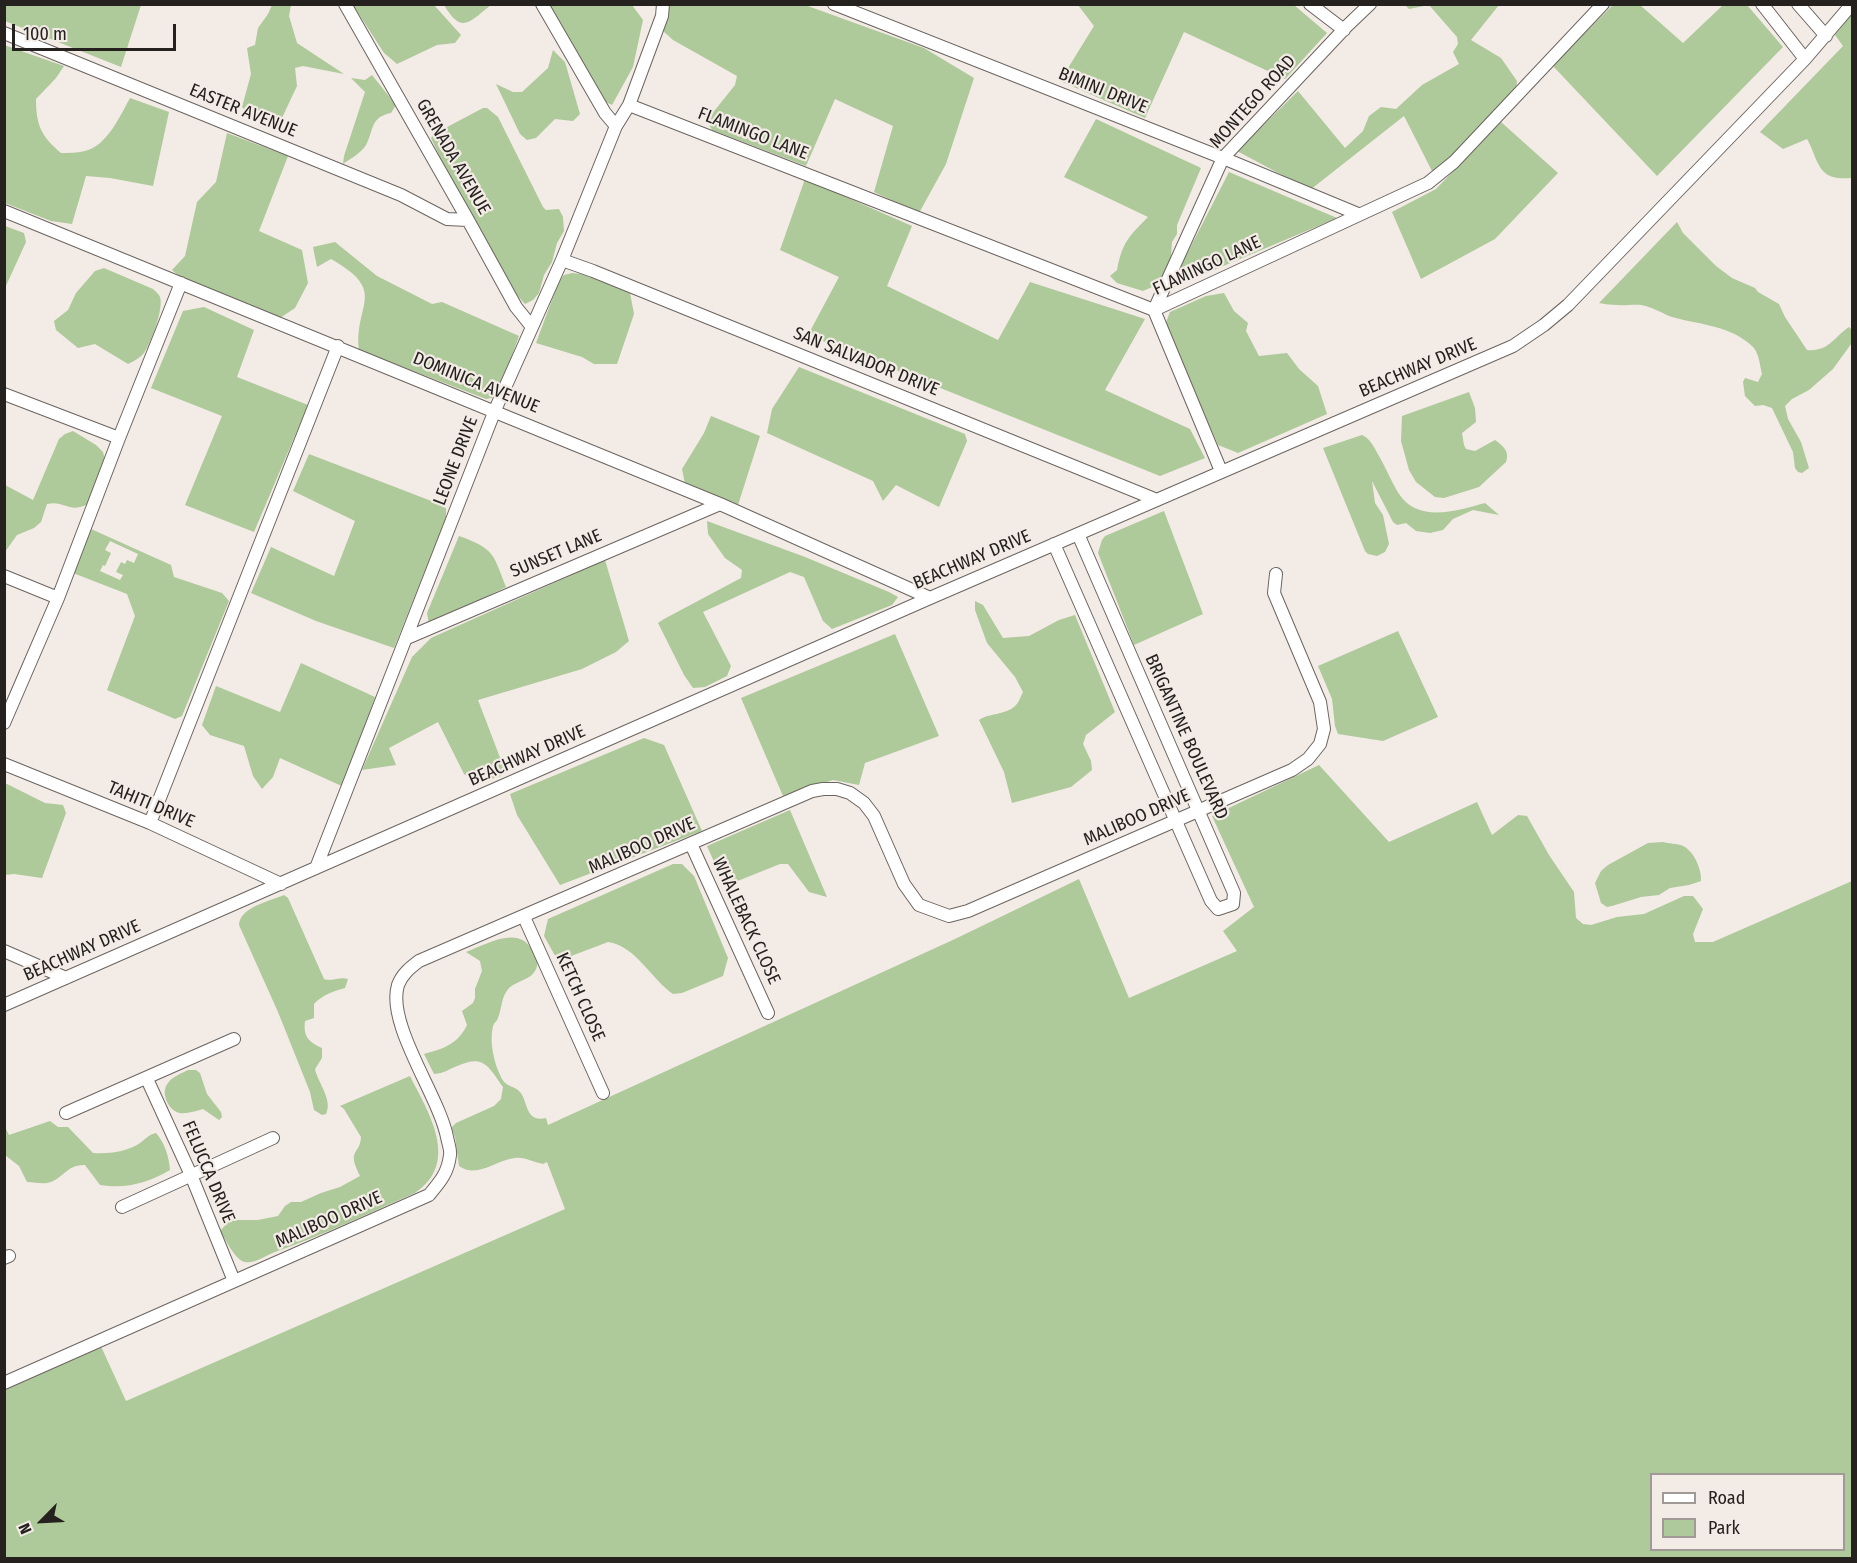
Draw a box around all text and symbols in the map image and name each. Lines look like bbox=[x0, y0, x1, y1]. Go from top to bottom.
scale bar bbox=[15, 12, 178, 50]
text: 100 m bbox=[23, 23, 67, 45]
street label: MONTEGO ROAD bbox=[1206, 51, 1300, 153]
street label: BIMINI DRIVE bbox=[1055, 63, 1151, 119]
street label: EASTER AVENUE bbox=[186, 80, 300, 142]
street label: GRENADA AVENUE bbox=[411, 95, 495, 219]
street label: FLAMINGO LANE bbox=[695, 103, 811, 165]
street label: FLAMINGO LANE bbox=[1150, 232, 1264, 300]
street label: SAN SALVADOR DRIVE bbox=[790, 323, 942, 401]
street label: BEACHWAY DRIVE bbox=[1356, 334, 1480, 402]
street label: DOMINICA AVENUE bbox=[410, 348, 542, 418]
street label: LEONE DRIVE bbox=[429, 413, 483, 509]
street label: SUNSET LANE bbox=[507, 525, 605, 583]
street label: BEACHWAY DRIVE bbox=[910, 526, 1034, 594]
street label: BRIGANTINE BOULEVARD bbox=[1140, 651, 1232, 823]
street label: BEACHWAY DRIVE bbox=[465, 721, 589, 791]
street label: TAHITI DRIVE bbox=[104, 777, 198, 833]
street label: MALIBOO DRIVE bbox=[1080, 785, 1194, 851]
street label: MALIBOO DRIVE bbox=[585, 813, 699, 879]
street label: WHALEBACK CLOSE bbox=[707, 854, 785, 988]
street label: BEACHWAY DRIVE bbox=[20, 916, 144, 986]
street label: KETCH CLOSE bbox=[551, 949, 609, 1045]
street label: FELUCCA DRIVE bbox=[177, 1118, 239, 1226]
street label: MALIBOO DRIVE bbox=[272, 1187, 386, 1253]
legend bbox=[1650, 1473, 1845, 1551]
text: Road bbox=[1708, 1487, 1745, 1509]
north arrow bbox=[12, 1491, 72, 1551]
text: Park bbox=[1708, 1517, 1740, 1539]
text: N bbox=[14, 1520, 36, 1537]

